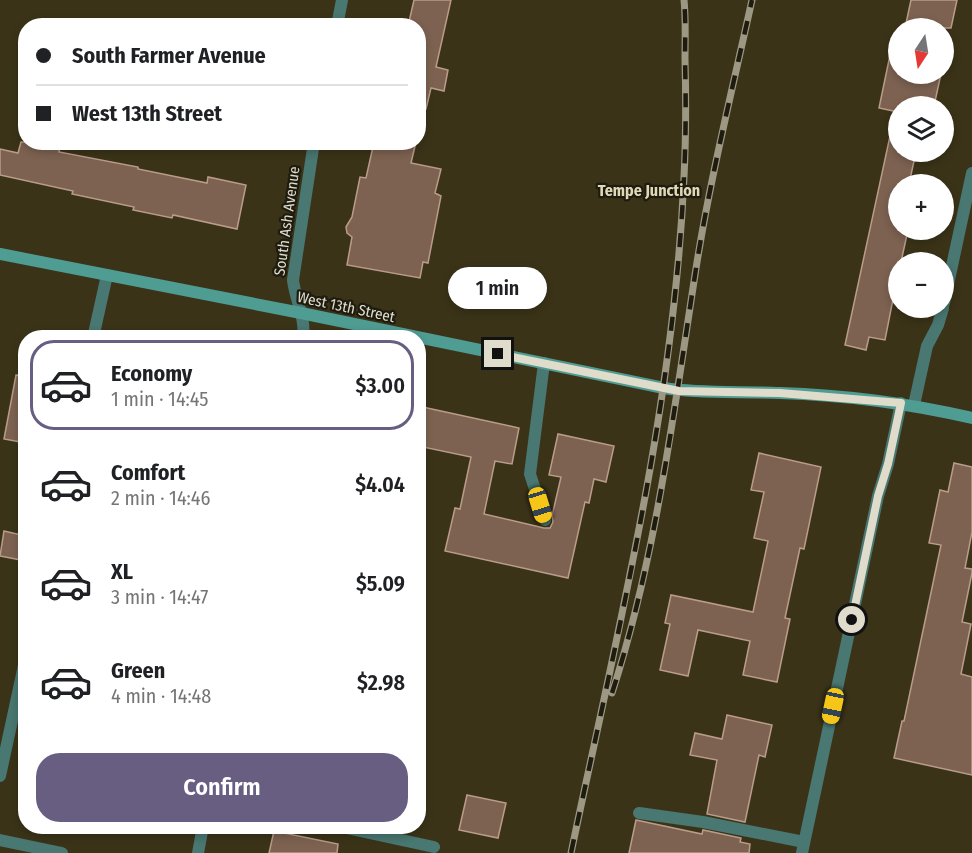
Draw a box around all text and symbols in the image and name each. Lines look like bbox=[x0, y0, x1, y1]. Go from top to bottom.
north arrow bbox=[888, 18, 954, 84]
map controls bbox=[888, 18, 954, 318]
text: South Farmer Avenue bbox=[72, 42, 266, 69]
button: layers bbox=[888, 96, 954, 162]
text: West 13th Street bbox=[72, 100, 222, 127]
street label: South Ash Avenue bbox=[270, 165, 304, 277]
button: + bbox=[888, 174, 954, 240]
district label: Tempe Junction bbox=[598, 181, 700, 200]
button: − bbox=[888, 252, 954, 318]
callout: 1 min bbox=[448, 267, 548, 309]
text: 1 min bbox=[476, 276, 519, 300]
street label: West 13th Street bbox=[296, 288, 396, 326]
route end bbox=[484, 340, 511, 367]
icon: car bbox=[39, 358, 93, 412]
text: Economy bbox=[111, 360, 192, 387]
text: $3.00 bbox=[355, 372, 405, 399]
text: 1 min · 14:45 bbox=[111, 387, 208, 411]
icon: car bbox=[39, 457, 93, 511]
text: Comfort bbox=[111, 459, 185, 486]
text: $4.04 bbox=[355, 471, 405, 498]
car bbox=[526, 485, 554, 525]
text: 2 min · 14:46 bbox=[111, 486, 210, 510]
icon: car bbox=[39, 556, 93, 610]
text: XL bbox=[111, 558, 133, 585]
text: $5.09 bbox=[356, 570, 405, 597]
text: 3 min · 14:47 bbox=[111, 585, 208, 609]
route start bbox=[838, 606, 865, 633]
icon: car bbox=[39, 655, 93, 709]
text: Green bbox=[111, 657, 165, 684]
text: $2.98 bbox=[357, 669, 405, 696]
text: 4 min · 14:48 bbox=[111, 684, 211, 708]
car bbox=[820, 687, 846, 725]
button: Confirm bbox=[36, 753, 408, 822]

